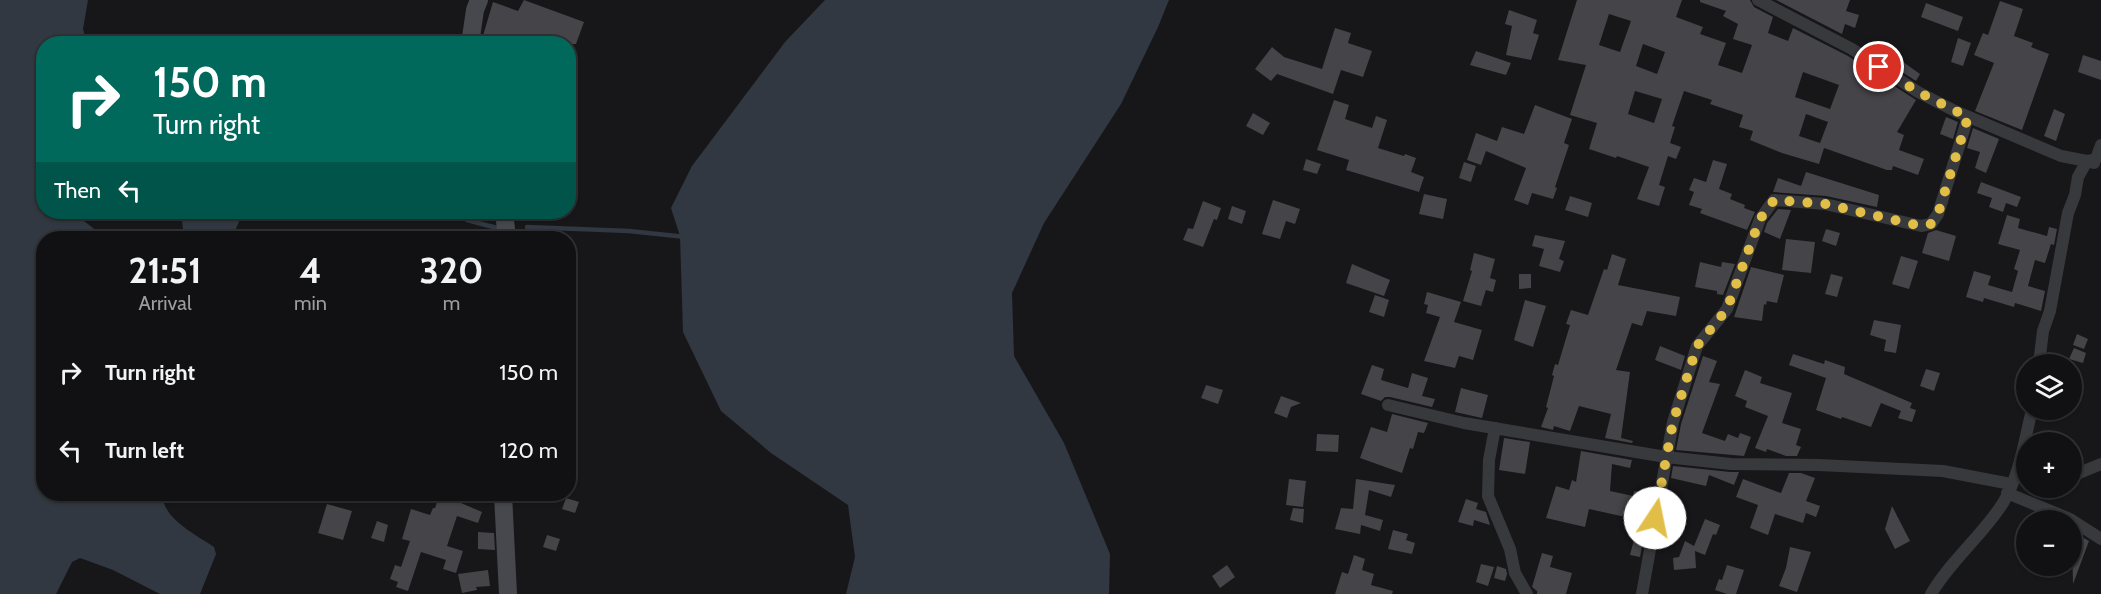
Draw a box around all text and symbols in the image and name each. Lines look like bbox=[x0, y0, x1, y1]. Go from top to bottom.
pin bbox=[1853, 41, 1904, 92]
icon: arrive bbox=[1862, 50, 1895, 83]
text: 150 m bbox=[153, 56, 267, 108]
icon: right bbox=[54, 60, 132, 138]
text: Turn right bbox=[153, 108, 260, 141]
icon: left bbox=[113, 174, 146, 207]
text: Then bbox=[54, 177, 101, 204]
text: 21:51 bbox=[129, 248, 201, 292]
text: 4 bbox=[299, 248, 322, 292]
text: 320 bbox=[420, 248, 483, 292]
text: Arrival bbox=[138, 291, 192, 315]
text: min bbox=[294, 291, 327, 315]
text: m bbox=[443, 291, 460, 315]
map controls bbox=[2016, 354, 2082, 576]
button: layers bbox=[2016, 354, 2082, 420]
icon: right bbox=[54, 356, 87, 389]
text: Turn right bbox=[105, 359, 195, 386]
text: 150 m bbox=[499, 359, 558, 386]
button: + bbox=[2016, 432, 2082, 498]
icon: left bbox=[54, 434, 87, 467]
text: Turn left bbox=[105, 437, 184, 464]
text: 120 m bbox=[500, 437, 558, 464]
position arrow bbox=[1623, 486, 1687, 550]
button: − bbox=[2016, 510, 2082, 576]

